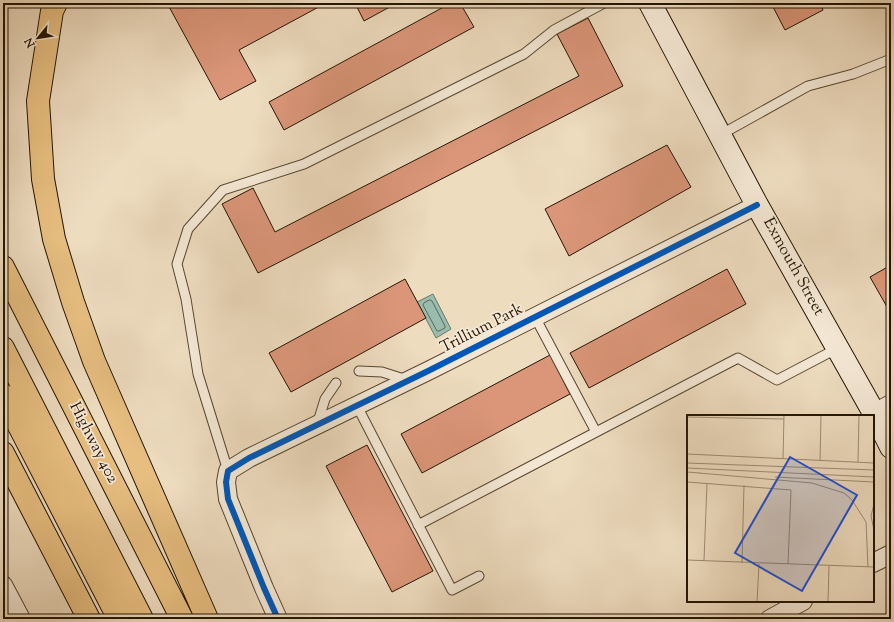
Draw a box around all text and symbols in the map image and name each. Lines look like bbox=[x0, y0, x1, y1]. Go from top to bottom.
north arrow bbox=[18, 18, 58, 58]
text: N bbox=[21, 35, 40, 51]
street label: Exmouth Street bbox=[757, 214, 830, 321]
street label: Trillium Park bbox=[437, 298, 528, 360]
street label: Highway 402 bbox=[63, 398, 124, 488]
inset map bbox=[687, 415, 874, 602]

